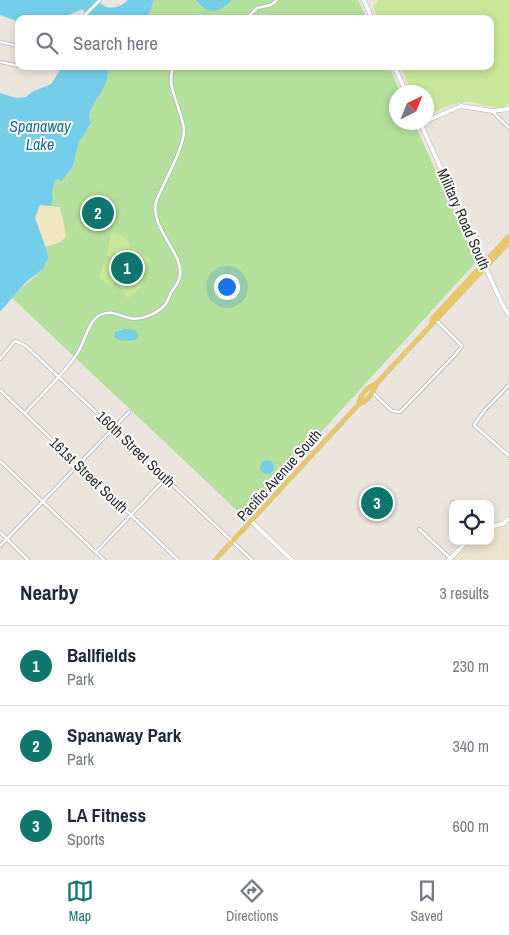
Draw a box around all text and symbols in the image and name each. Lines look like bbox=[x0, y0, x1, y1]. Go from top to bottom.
search box bbox=[15, 15, 494, 70]
icon: search bbox=[33, 29, 61, 57]
text: Search here bbox=[73, 30, 158, 56]
north arrow bbox=[389, 85, 434, 130]
water label: Spanaway Lake bbox=[9, 115, 72, 155]
street label: Military Road South bbox=[432, 165, 496, 273]
pin: 2 bbox=[82, 194, 114, 232]
pin: 1 bbox=[111, 249, 143, 287]
your location bbox=[214, 274, 240, 300]
street label: 160th Street South bbox=[92, 406, 180, 492]
street label: Pacific Avenue South bbox=[232, 424, 326, 526]
street label: 161st Street South bbox=[45, 432, 133, 518]
pin: 3 bbox=[361, 484, 393, 522]
map controls bbox=[449, 500, 494, 545]
button: locate bbox=[449, 500, 494, 545]
text: Nearby bbox=[20, 578, 78, 607]
text: 3 results bbox=[439, 582, 489, 604]
text: Ballfields bbox=[67, 642, 136, 668]
text: 1 bbox=[32, 655, 40, 677]
text: 230 m bbox=[453, 655, 489, 677]
text: Park bbox=[67, 668, 94, 690]
text: Spanaway Park bbox=[67, 722, 181, 748]
text: 2 bbox=[32, 735, 40, 757]
text: 340 m bbox=[453, 735, 489, 757]
text: Park bbox=[67, 748, 94, 770]
text: LA Fitness bbox=[67, 802, 146, 828]
text: 3 bbox=[32, 815, 40, 837]
text: 600 m bbox=[453, 815, 489, 837]
text: Sports bbox=[67, 828, 105, 850]
tab: Map bbox=[66, 877, 94, 925]
tab: Directions bbox=[226, 877, 278, 925]
tab: Saved bbox=[410, 877, 443, 925]

